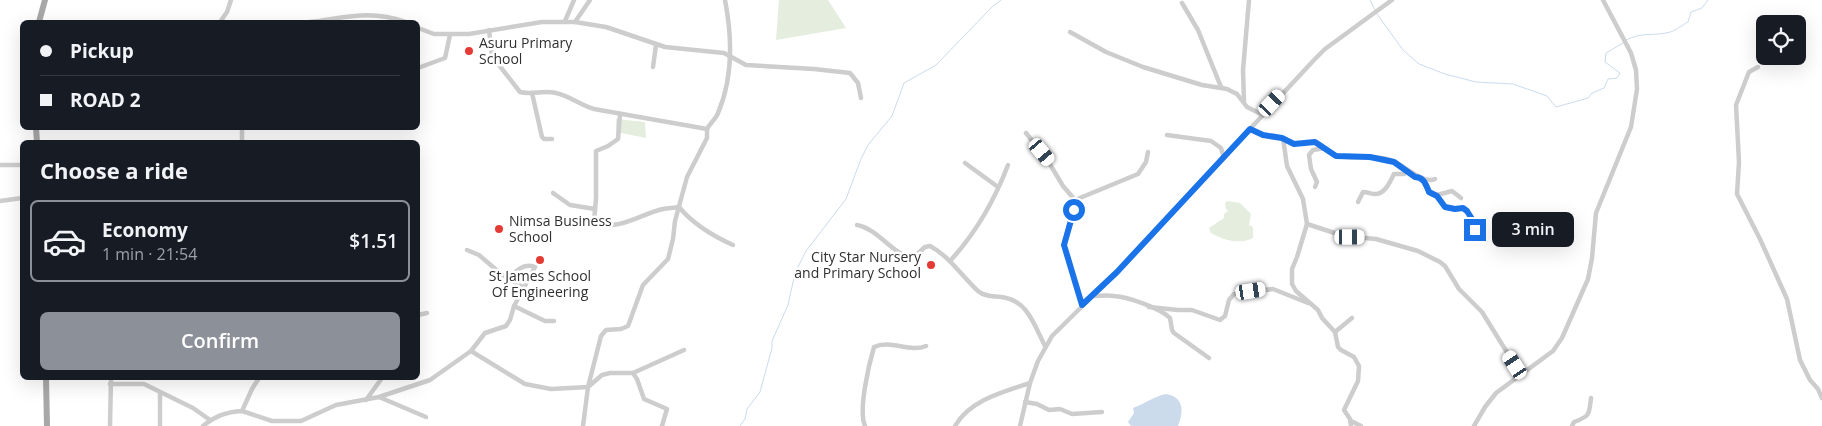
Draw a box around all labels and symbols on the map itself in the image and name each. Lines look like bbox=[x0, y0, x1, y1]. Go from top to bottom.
place label: Asuru Primary School bbox=[479, 33, 573, 68]
marker: Asuru Primary School bbox=[463, 45, 475, 57]
car bbox=[1256, 87, 1287, 119]
car bbox=[1026, 136, 1057, 168]
route start bbox=[1063, 199, 1085, 221]
place label: Nimsa Business School bbox=[509, 211, 612, 246]
callout: 3 min bbox=[1492, 212, 1575, 248]
route end bbox=[1464, 219, 1486, 241]
marker: Nimsa Business School bbox=[493, 223, 505, 235]
car bbox=[1335, 230, 1365, 245]
place label: City Star Nursery and Primary School bbox=[794, 247, 922, 282]
marker: St James School Of Engineering bbox=[534, 254, 546, 266]
marker: City Star Nursery and Primary School bbox=[925, 259, 937, 271]
place label: St James School Of Engineering bbox=[489, 266, 591, 301]
car bbox=[1235, 281, 1266, 301]
car bbox=[1500, 348, 1529, 382]

